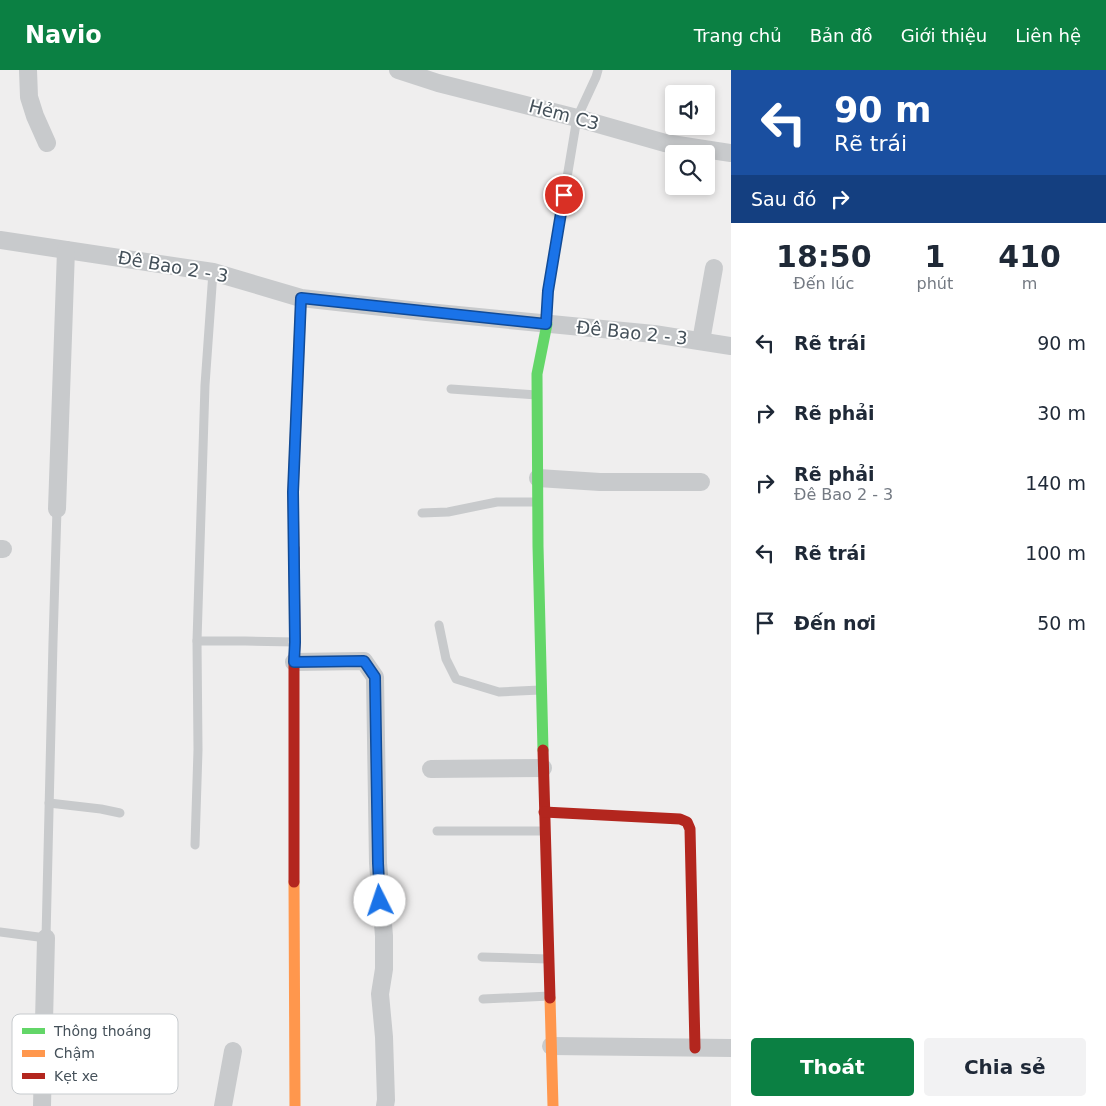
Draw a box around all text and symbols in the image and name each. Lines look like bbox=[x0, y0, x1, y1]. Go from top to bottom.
text: Navio bbox=[25, 21, 102, 49]
text: Trang chủ bbox=[694, 25, 782, 46]
text: Bản đồ bbox=[810, 25, 873, 46]
text: Giới thiệu bbox=[901, 25, 987, 46]
text: Liên hệ bbox=[1015, 25, 1081, 46]
map controls bbox=[665, 85, 715, 195]
button: sound bbox=[665, 85, 715, 135]
icon: left bbox=[751, 90, 816, 155]
text: 90 m bbox=[834, 90, 931, 130]
street label: Hẻm C3 bbox=[527, 95, 602, 134]
text: Rẽ trái bbox=[834, 131, 907, 156]
button: search bbox=[665, 145, 715, 195]
pin bbox=[543, 174, 585, 216]
icon: arrive bbox=[550, 181, 578, 209]
icon: right bbox=[826, 185, 854, 213]
text: Sau đó bbox=[751, 188, 816, 210]
text: 18:50 bbox=[776, 239, 872, 274]
text: 1 bbox=[924, 239, 945, 274]
text: 410 bbox=[998, 239, 1061, 274]
street label: Đê Bao 2 - 3 bbox=[116, 246, 230, 287]
text: Đến lúc bbox=[793, 274, 854, 293]
text: phút bbox=[917, 274, 953, 293]
text: m bbox=[1022, 274, 1037, 293]
street label: Đê Bao 2 - 3 bbox=[575, 316, 689, 349]
icon: left bbox=[751, 329, 779, 357]
text: Rẽ trái bbox=[794, 332, 866, 354]
text: 90 m bbox=[1037, 332, 1086, 354]
icon: right bbox=[751, 399, 779, 427]
text: Rẽ phải bbox=[794, 402, 875, 424]
text: 30 m bbox=[1037, 402, 1086, 424]
text: Rẽ phải bbox=[794, 463, 875, 485]
icon: right bbox=[751, 469, 779, 497]
text: 140 m bbox=[1025, 472, 1086, 494]
text: Đê Bao 2 - 3 bbox=[794, 485, 893, 504]
icon: left bbox=[751, 539, 779, 567]
text: Rẽ trái bbox=[794, 542, 866, 564]
text: 100 m bbox=[1025, 542, 1086, 564]
icon: arrive bbox=[751, 609, 779, 637]
text: Đến nơi bbox=[794, 612, 876, 634]
text: 50 m bbox=[1037, 612, 1086, 634]
position arrow bbox=[353, 874, 405, 926]
legend bbox=[12, 1014, 178, 1094]
text: Thông thoáng bbox=[53, 1023, 151, 1039]
button: Thoát bbox=[751, 1038, 914, 1096]
button: Chia sẻ bbox=[924, 1038, 1086, 1096]
text: Chậm bbox=[54, 1045, 95, 1061]
text: Kẹt xe bbox=[54, 1068, 98, 1084]

